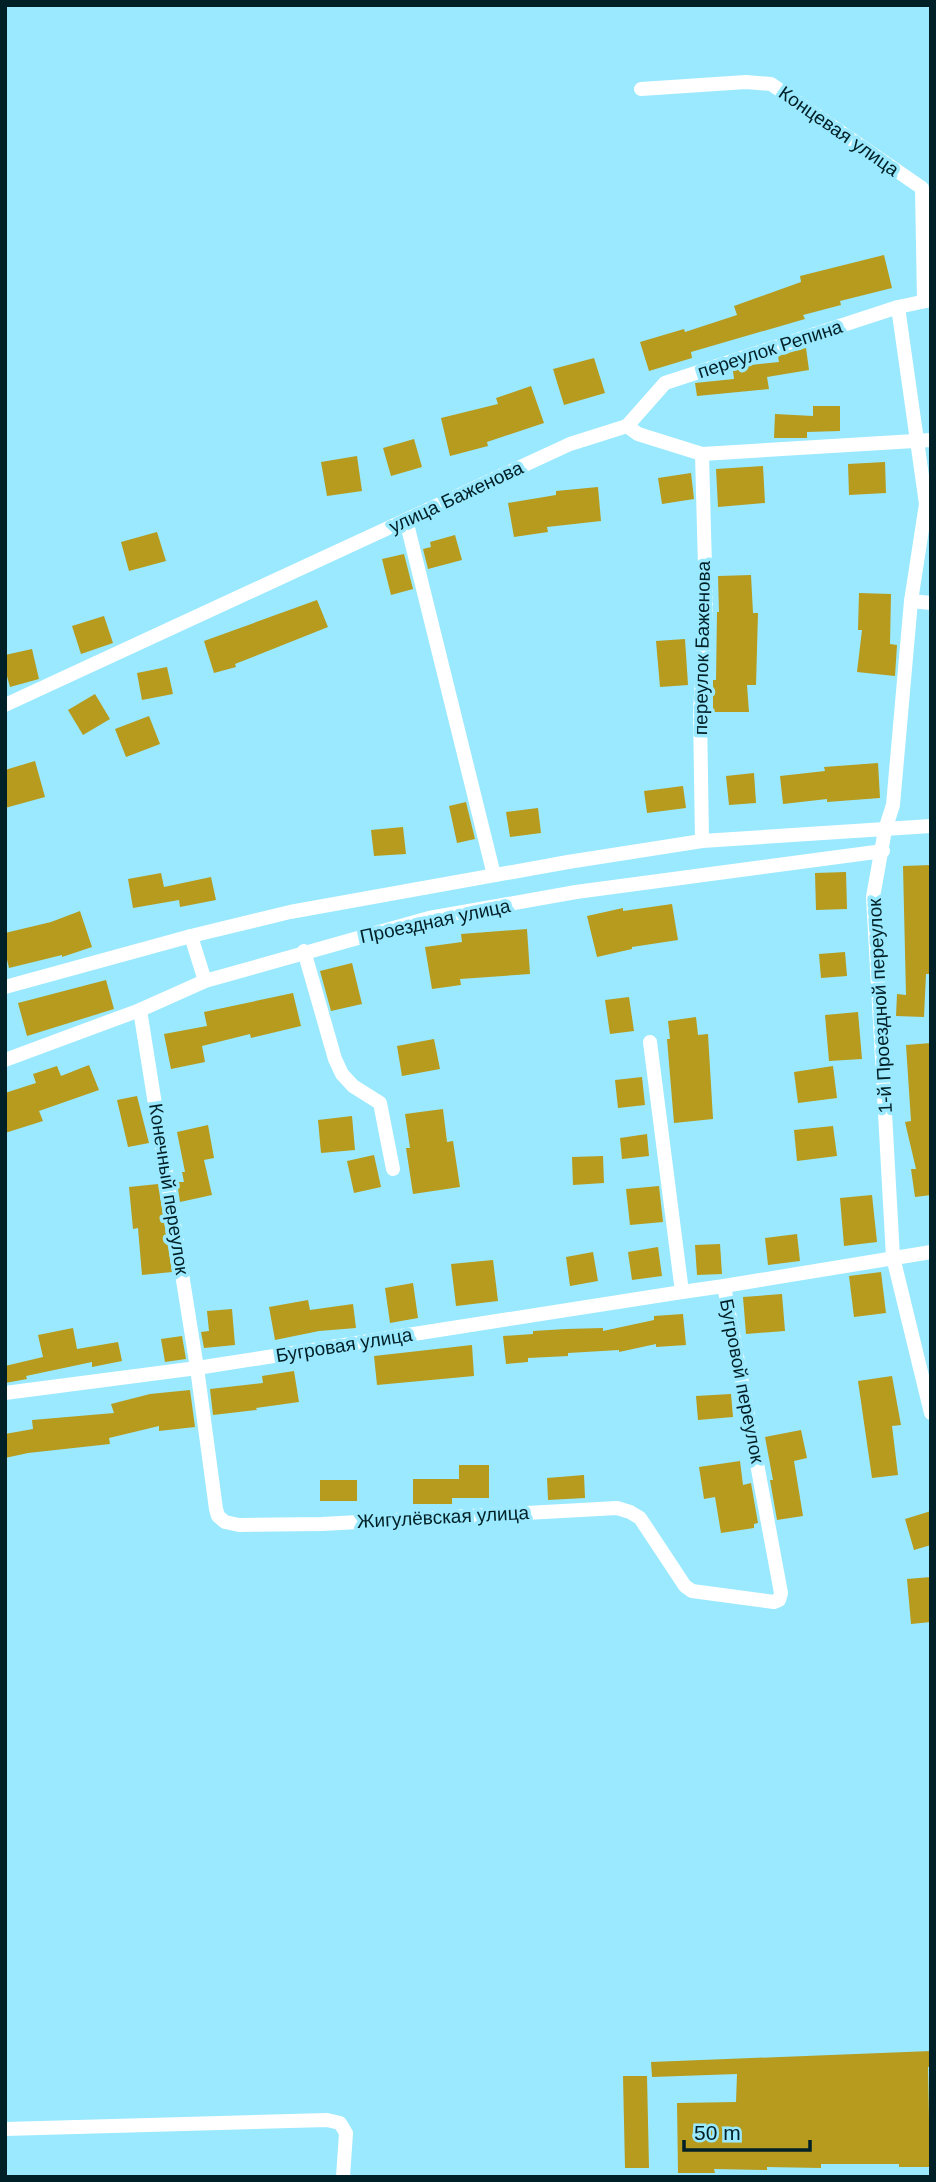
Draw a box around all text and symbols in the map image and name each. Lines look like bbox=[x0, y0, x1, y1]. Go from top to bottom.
street label: Концевая улица bbox=[775, 82, 903, 180]
street label: переулок Репина bbox=[695, 316, 845, 382]
street label: улица Баженова bbox=[386, 457, 527, 537]
street label: переулок Баженова bbox=[690, 560, 714, 735]
street label: Проездная улица bbox=[358, 895, 513, 947]
street label: 1-й Проездной переулок bbox=[864, 897, 896, 1114]
street label: Конечный переулок bbox=[145, 1102, 193, 1277]
street label: Бугровой переулок bbox=[716, 1297, 768, 1466]
street label: Бугровая улица bbox=[274, 1324, 414, 1366]
street label: Жигулёвская улица bbox=[356, 1502, 530, 1532]
scale bar bbox=[684, 2108, 810, 2152]
text: 50 m bbox=[694, 2121, 741, 2144]

